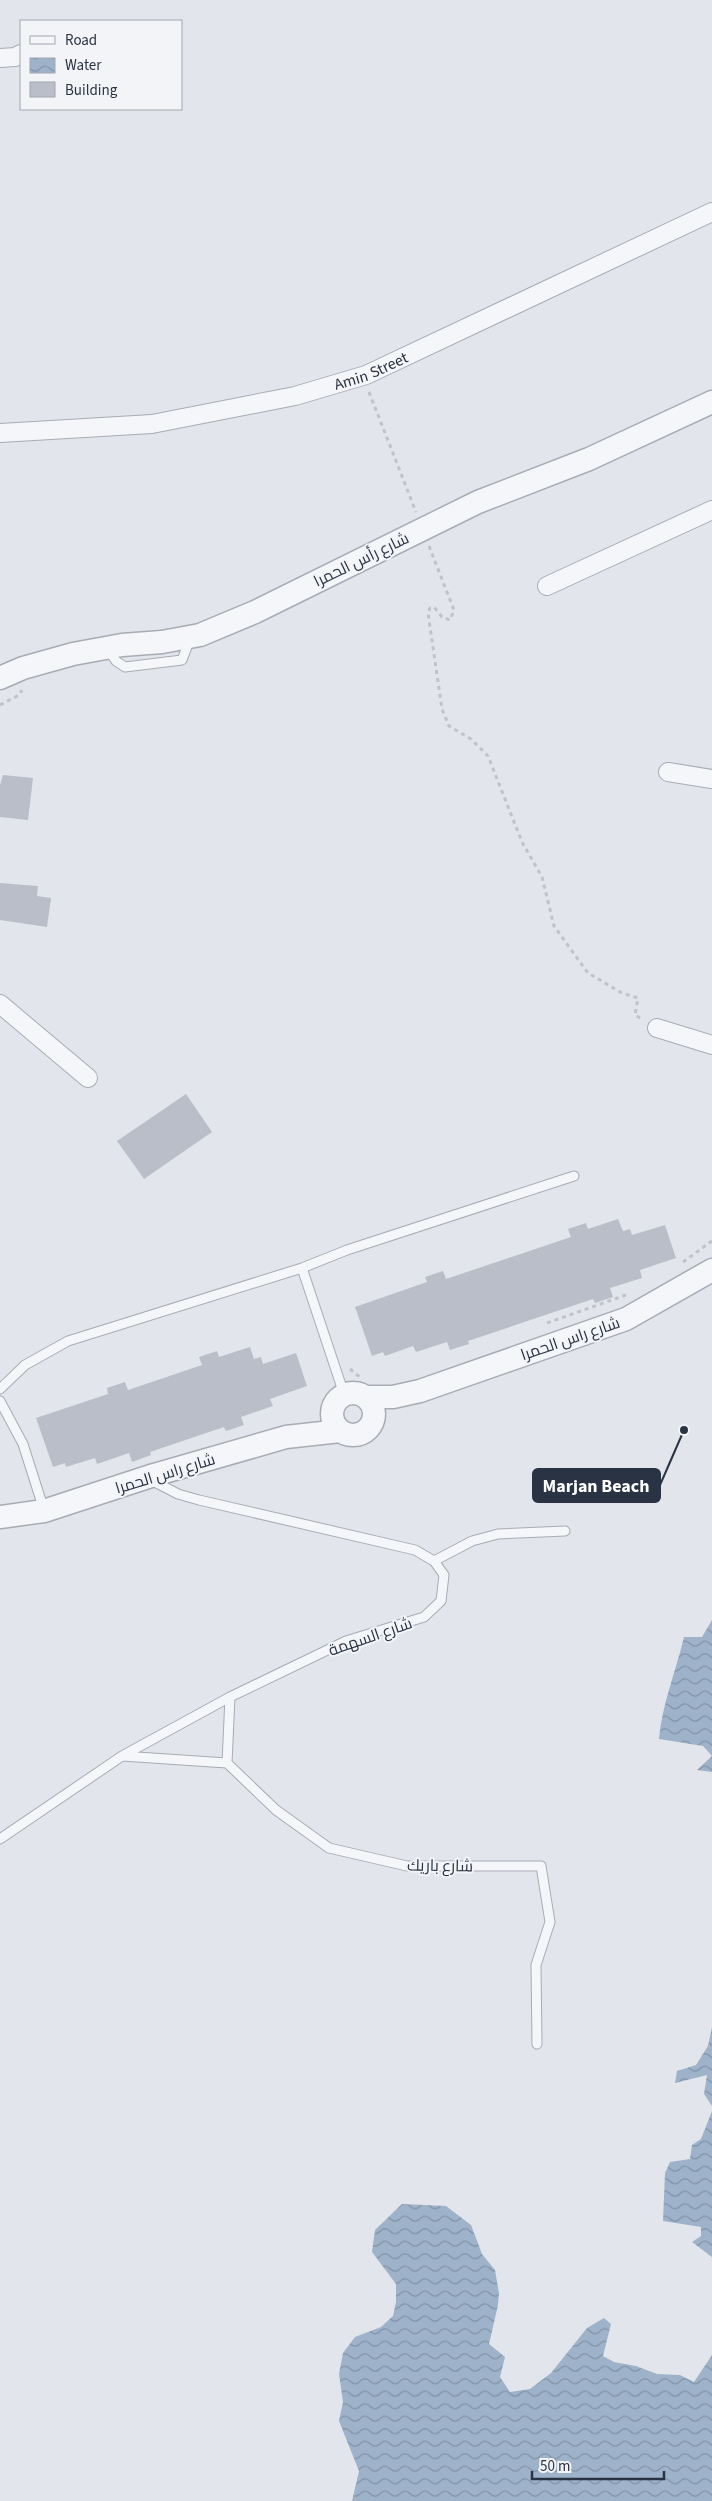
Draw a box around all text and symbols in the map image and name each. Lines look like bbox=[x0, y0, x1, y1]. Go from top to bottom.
legend bbox=[20, 20, 182, 110]
text: Road bbox=[65, 30, 97, 51]
text: Water bbox=[65, 55, 102, 76]
text: Building bbox=[65, 80, 118, 101]
street label: Amin Street bbox=[331, 347, 412, 396]
street label: شارع رأس الحمرا bbox=[310, 527, 413, 592]
street label: شارع راس الحمرا bbox=[518, 1312, 623, 1366]
street label: شارع راس الحمرا bbox=[113, 1448, 218, 1500]
callout: Marjan Beach bbox=[533, 1469, 660, 1502]
text: Marjan Beach bbox=[543, 1474, 649, 1499]
street label: شارع السهمة bbox=[325, 1612, 415, 1662]
street label: شارع باريك bbox=[407, 1854, 473, 1878]
scale bar bbox=[532, 2448, 664, 2480]
text: 50 m bbox=[540, 2456, 570, 2477]

